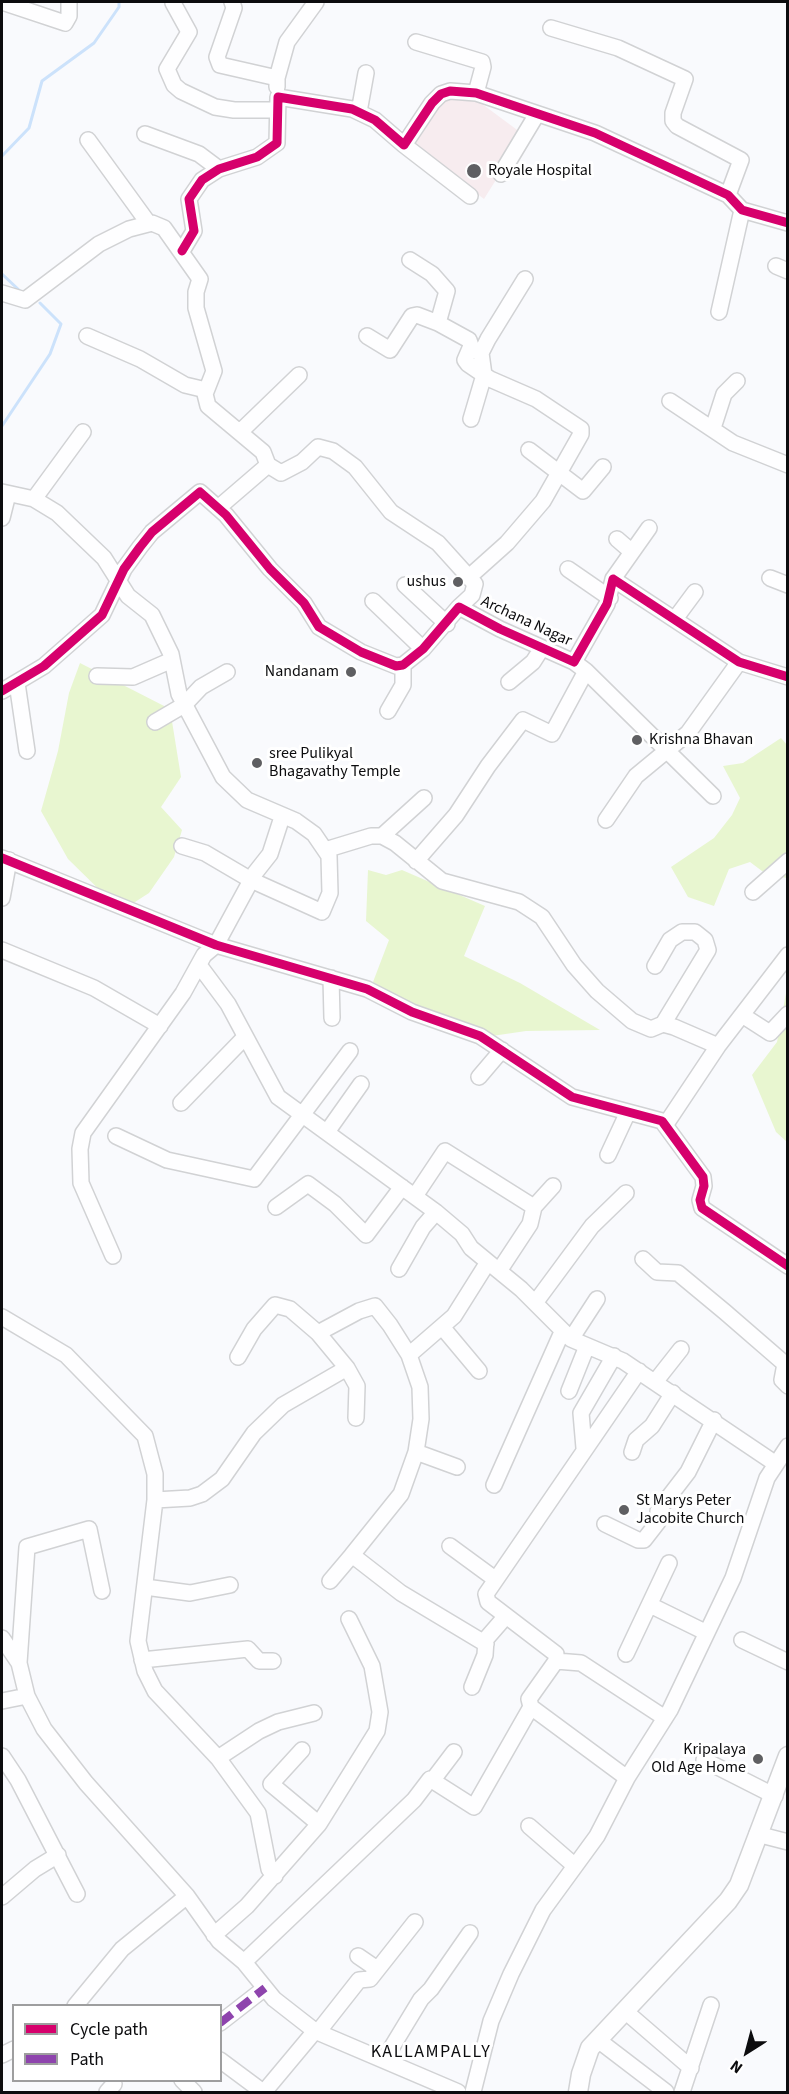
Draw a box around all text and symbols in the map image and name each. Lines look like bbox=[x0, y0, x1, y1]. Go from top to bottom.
place label: Royale Hospital bbox=[488, 161, 592, 181]
marker: Royale Hospital bbox=[465, 162, 483, 180]
place label: ushus bbox=[406, 572, 446, 592]
marker: ushus bbox=[451, 575, 465, 589]
street label: Archana Nagar bbox=[478, 593, 574, 651]
place label: Nandanam bbox=[265, 662, 339, 682]
marker: Nandanam bbox=[344, 665, 358, 679]
place label: Krishna Bhavan bbox=[649, 730, 753, 750]
marker: Krishna Bhavan bbox=[630, 733, 644, 747]
place label: sree Pulikyal Bhagavathy Temple bbox=[269, 744, 400, 782]
marker: sree Pulikyal Bhagavathy Temple bbox=[250, 756, 264, 770]
place label: St Marys Peter Jacobite Church bbox=[636, 1491, 744, 1529]
marker: St Marys Peter Jacobite Church bbox=[617, 1503, 631, 1517]
place label: Kripalaya Old Age Home bbox=[651, 1740, 746, 1778]
marker: Kripalaya Old Age Home bbox=[751, 1752, 765, 1766]
legend bbox=[12, 2004, 222, 2082]
text: Cycle path bbox=[70, 2017, 148, 2042]
north arrow bbox=[717, 2022, 777, 2082]
district label: KALLAMPALLY bbox=[371, 2042, 491, 2064]
text: Path bbox=[70, 2047, 104, 2072]
text: N bbox=[726, 2055, 747, 2079]

